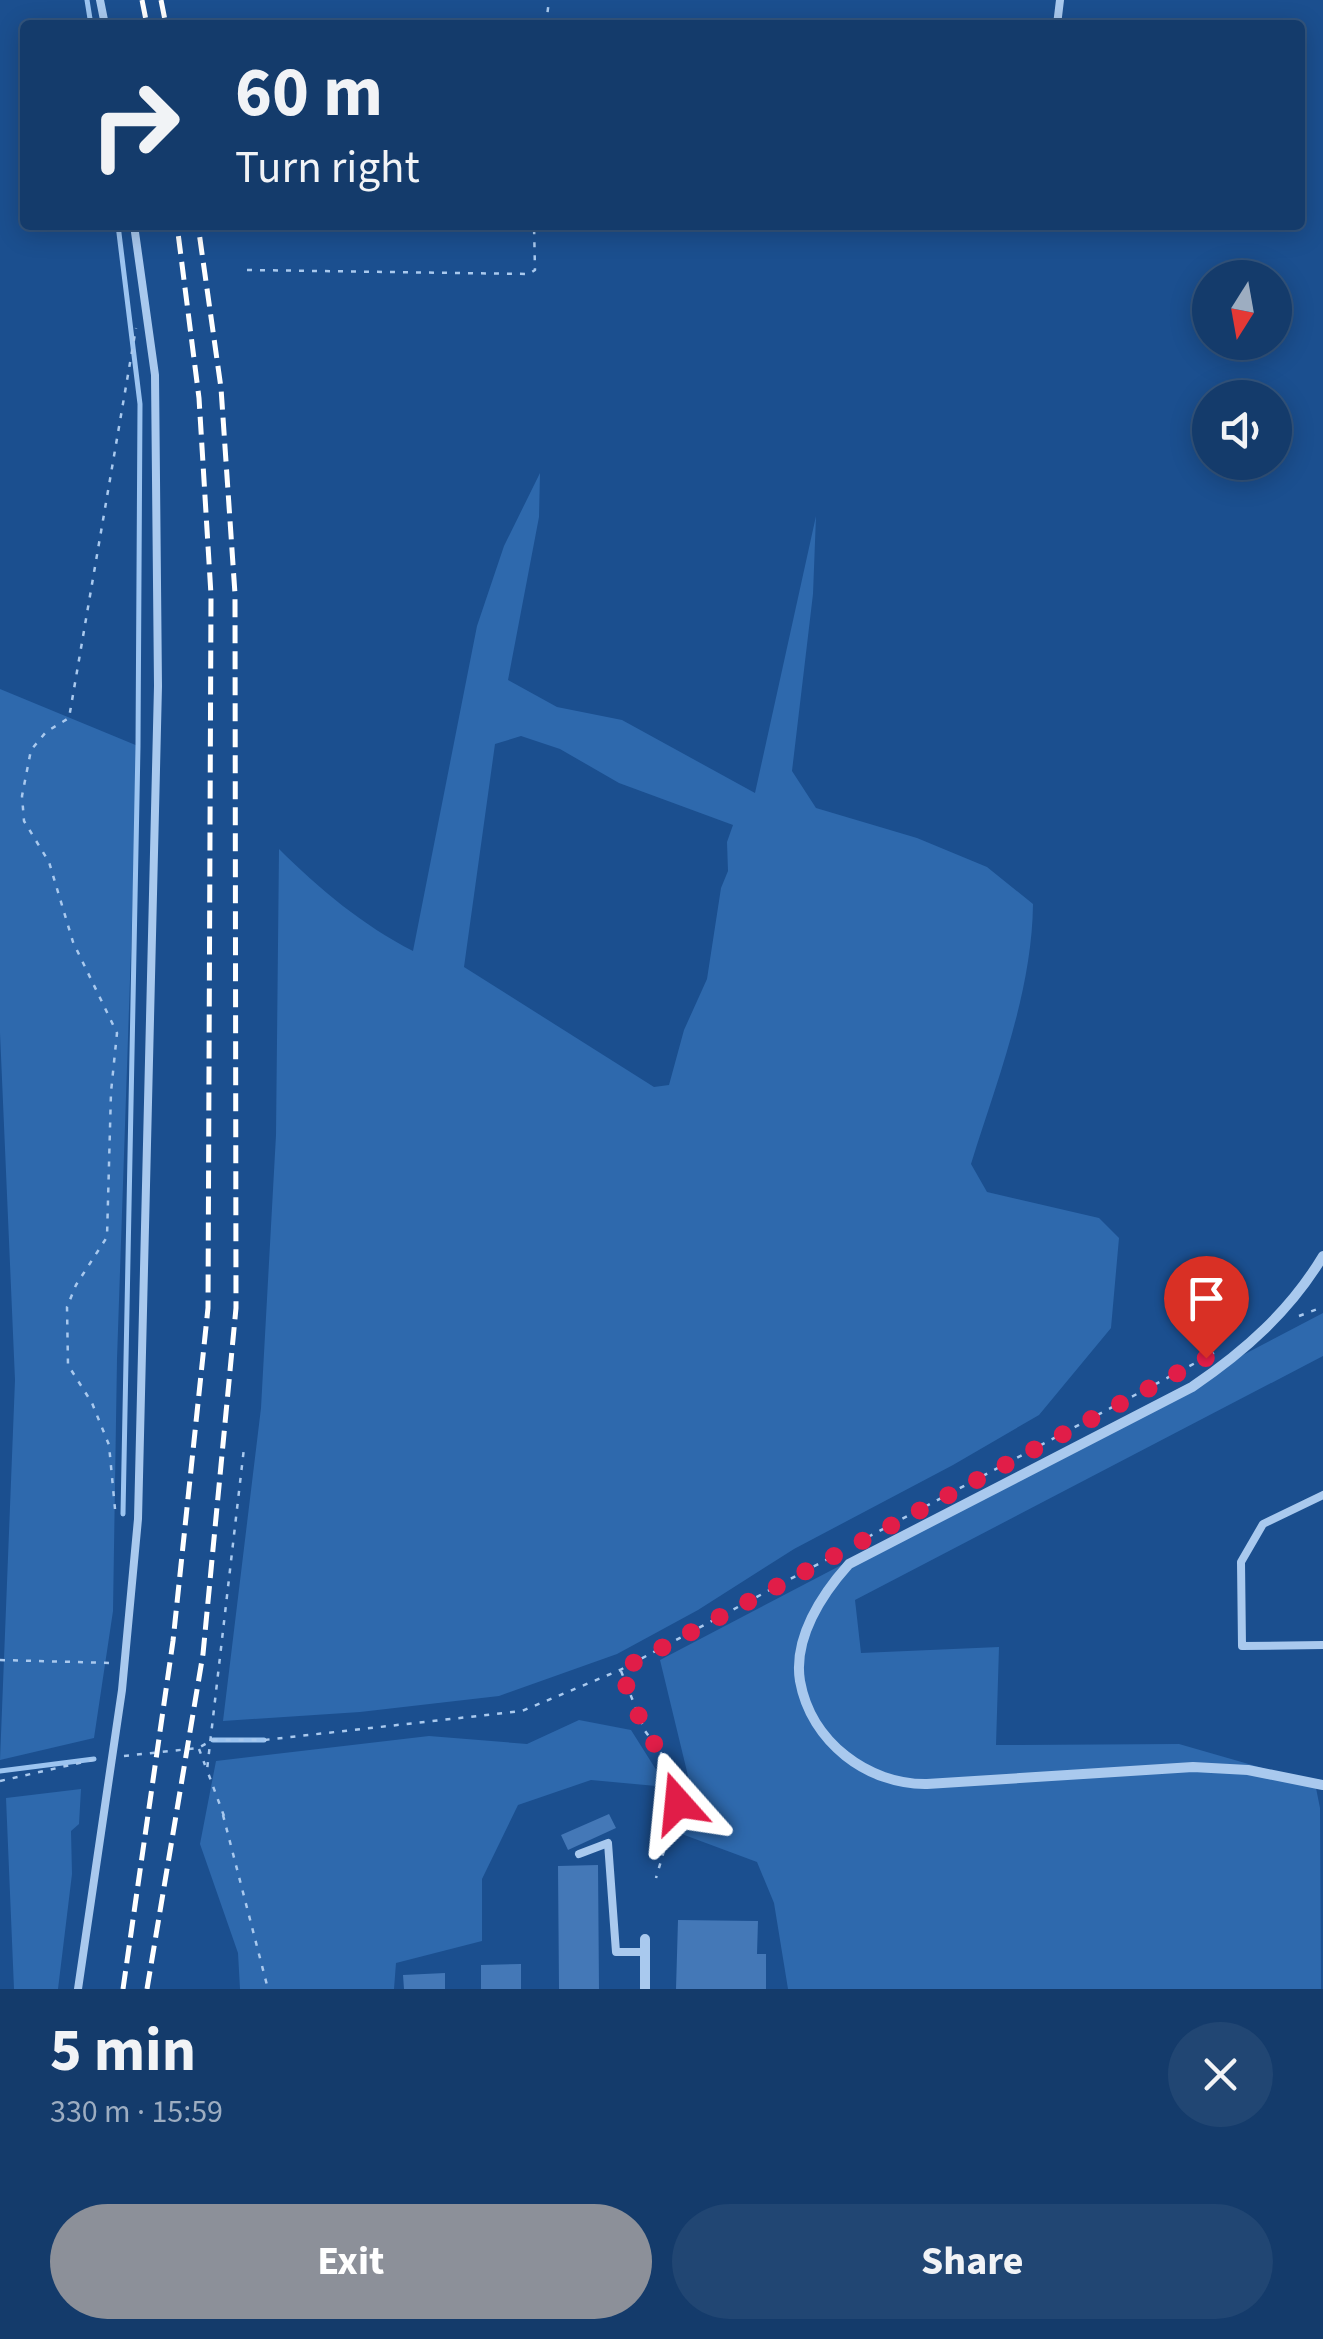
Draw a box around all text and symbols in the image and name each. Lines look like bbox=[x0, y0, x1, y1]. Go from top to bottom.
text: 60 m bbox=[235, 43, 383, 143]
icon: right bbox=[70, 60, 200, 190]
text: Turn right bbox=[235, 136, 420, 200]
north arrow bbox=[1192, 260, 1292, 360]
map controls bbox=[1192, 260, 1292, 480]
button: sound bbox=[1192, 380, 1292, 480]
pin bbox=[1164, 1256, 1249, 1359]
icon: arrive bbox=[1179, 1271, 1234, 1326]
position arrow bbox=[626, 1751, 730, 1855]
text: 5 min bbox=[50, 2009, 196, 2094]
button: close bbox=[1168, 2022, 1273, 2127]
text: 330 m · 15:59 bbox=[50, 2089, 223, 2135]
button: Exit bbox=[50, 2204, 652, 2319]
button: Share bbox=[672, 2204, 1273, 2319]

